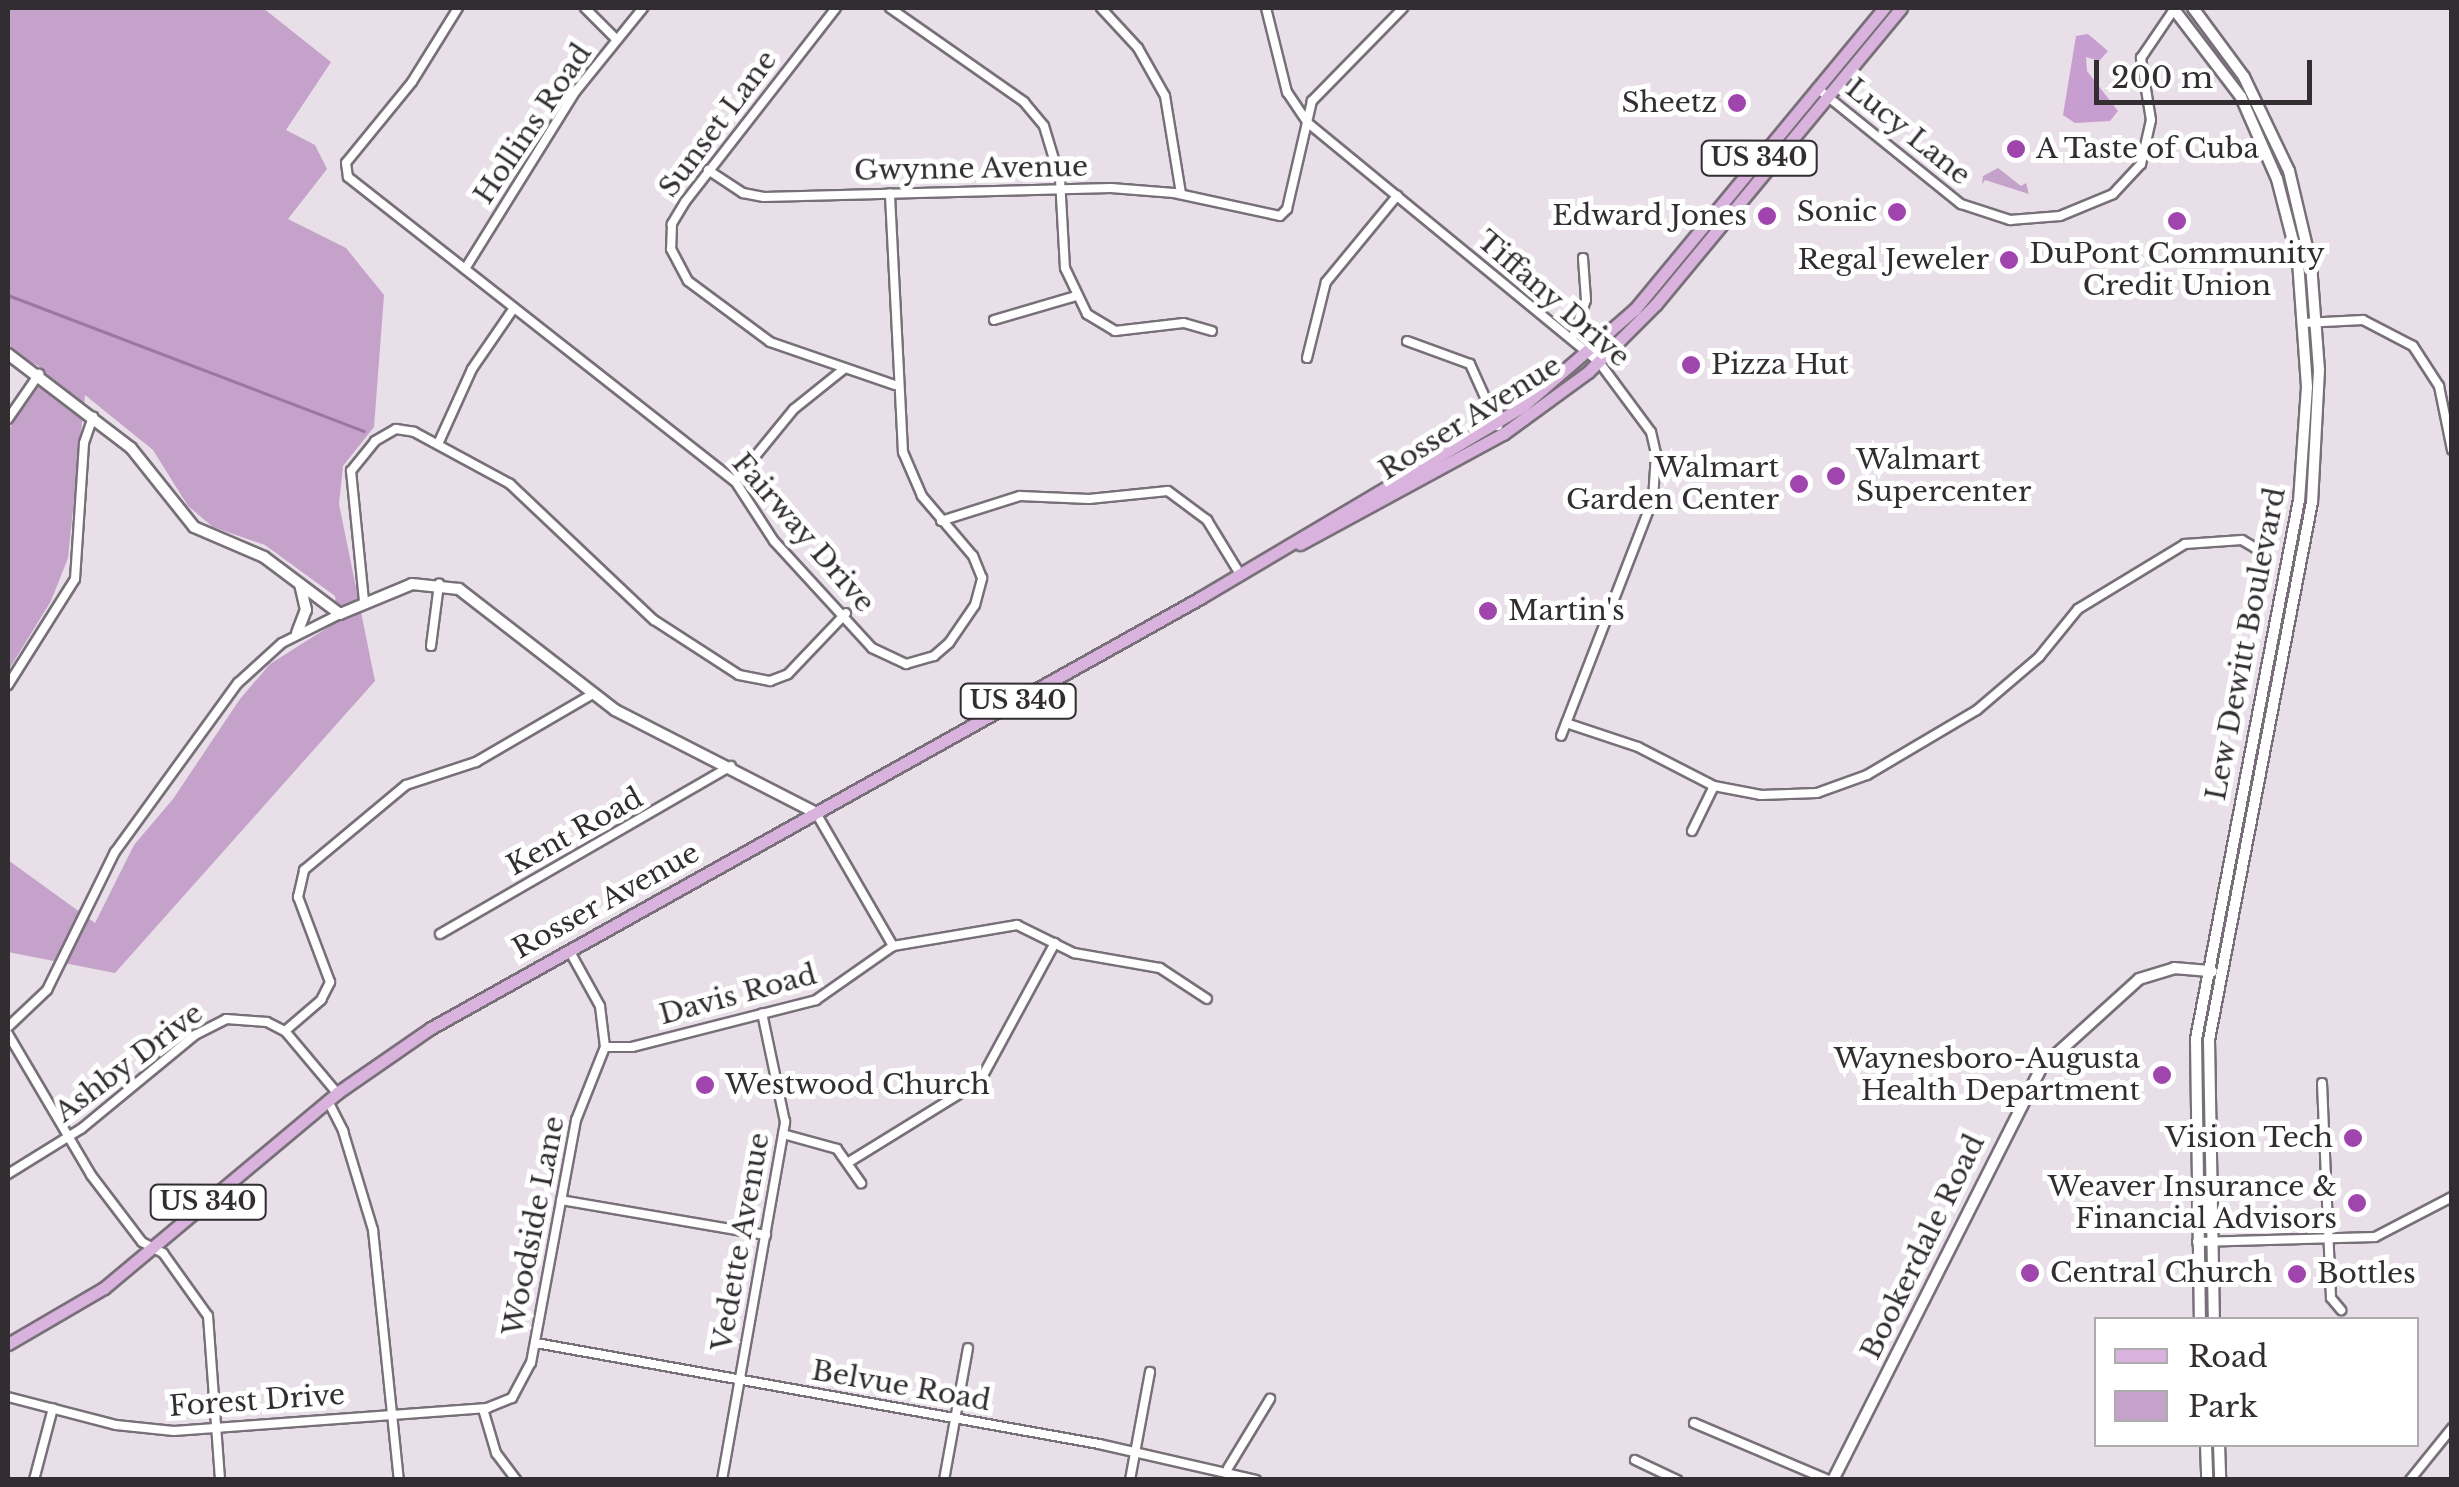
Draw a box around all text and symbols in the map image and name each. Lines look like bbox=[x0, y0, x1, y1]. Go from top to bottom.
street label: Hollins Road bbox=[467, 38, 599, 210]
scale bar bbox=[2099, 40, 2316, 102]
street label: Sunset Lane bbox=[652, 44, 784, 204]
text: 200 m bbox=[2111, 59, 2213, 96]
street label: Lucy Lane bbox=[1839, 71, 1977, 193]
place label: Sheetz bbox=[1621, 86, 1717, 120]
marker: Sheetz bbox=[1726, 92, 1748, 114]
place label: A Taste of Cuba bbox=[2036, 132, 2261, 166]
road number: US 340 bbox=[1699, 138, 1819, 178]
marker: A Taste of Cuba bbox=[2005, 138, 2027, 160]
street label: Gwynne Avenue bbox=[853, 150, 1089, 188]
place label: Sonic bbox=[1797, 195, 1877, 229]
place label: Edward Jones bbox=[1552, 199, 1747, 233]
marker: Sonic bbox=[1886, 201, 1908, 223]
marker: Edward Jones bbox=[1756, 205, 1778, 227]
marker: DuPont Community Credit Union bbox=[2166, 210, 2188, 232]
street label: Tiffany Drive bbox=[1470, 223, 1636, 375]
place label: DuPont Community Credit Union bbox=[2029, 237, 2325, 303]
place label: Regal Jeweler bbox=[1798, 243, 1989, 277]
marker: Regal Jeweler bbox=[1998, 249, 2020, 271]
street label: Rosser Avenue bbox=[1372, 348, 1568, 488]
place label: Pizza Hut bbox=[1711, 348, 1849, 382]
marker: Pizza Hut bbox=[1680, 354, 1702, 376]
place label: Walmart Supercenter bbox=[1856, 443, 2031, 509]
street label: Fairway Drive bbox=[725, 446, 881, 620]
place label: Walmart Garden Center bbox=[1566, 451, 1779, 517]
marker: Walmart Supercenter bbox=[1825, 465, 1847, 487]
marker: Walmart Garden Center bbox=[1788, 473, 1810, 495]
street label: Lew Dewitt Boulevard bbox=[2199, 484, 2293, 804]
place label: Martin's bbox=[1508, 594, 1625, 628]
marker: Martin's bbox=[1477, 600, 1499, 622]
road number: US 340 bbox=[958, 681, 1078, 721]
street label: Kent Road bbox=[501, 781, 649, 883]
street label: Rosser Avenue bbox=[506, 836, 706, 966]
street label: Davis Road bbox=[656, 958, 820, 1032]
street label: Ashby Drive bbox=[48, 996, 210, 1130]
place label: Waynesboro-Augusta Health Department bbox=[1834, 1042, 2140, 1108]
marker: Waynesboro-Augusta Health Department bbox=[2149, 1062, 2175, 1088]
place label: Westwood Church bbox=[725, 1068, 990, 1102]
marker: Westwood Church bbox=[694, 1074, 716, 1096]
street label: Woodside Lane bbox=[496, 1113, 572, 1339]
place label: Vision Tech bbox=[2164, 1121, 2333, 1155]
marker: Vision Tech bbox=[2342, 1127, 2364, 1149]
street label: Bookerdale Road bbox=[1854, 1129, 1992, 1365]
street label: Vedette Avenue bbox=[705, 1130, 777, 1354]
place label: Weaver Insurance & Financial Advisors bbox=[2047, 1170, 2337, 1236]
road number: US 340 bbox=[148, 1182, 268, 1222]
marker: Weaver Insurance & Financial Advisors bbox=[2346, 1192, 2368, 1214]
place label: Central Church bbox=[2050, 1256, 2272, 1290]
place label: Bottles bbox=[2317, 1257, 2416, 1291]
marker: Central Church bbox=[2019, 1262, 2041, 1284]
marker: Bottles bbox=[2286, 1263, 2308, 1285]
legend bbox=[2094, 1317, 2419, 1447]
text: Road bbox=[2188, 1338, 2268, 1375]
street label: Belvue Road bbox=[809, 1354, 993, 1418]
street label: Forest Drive bbox=[168, 1378, 346, 1424]
text: Park bbox=[2188, 1388, 2258, 1425]

